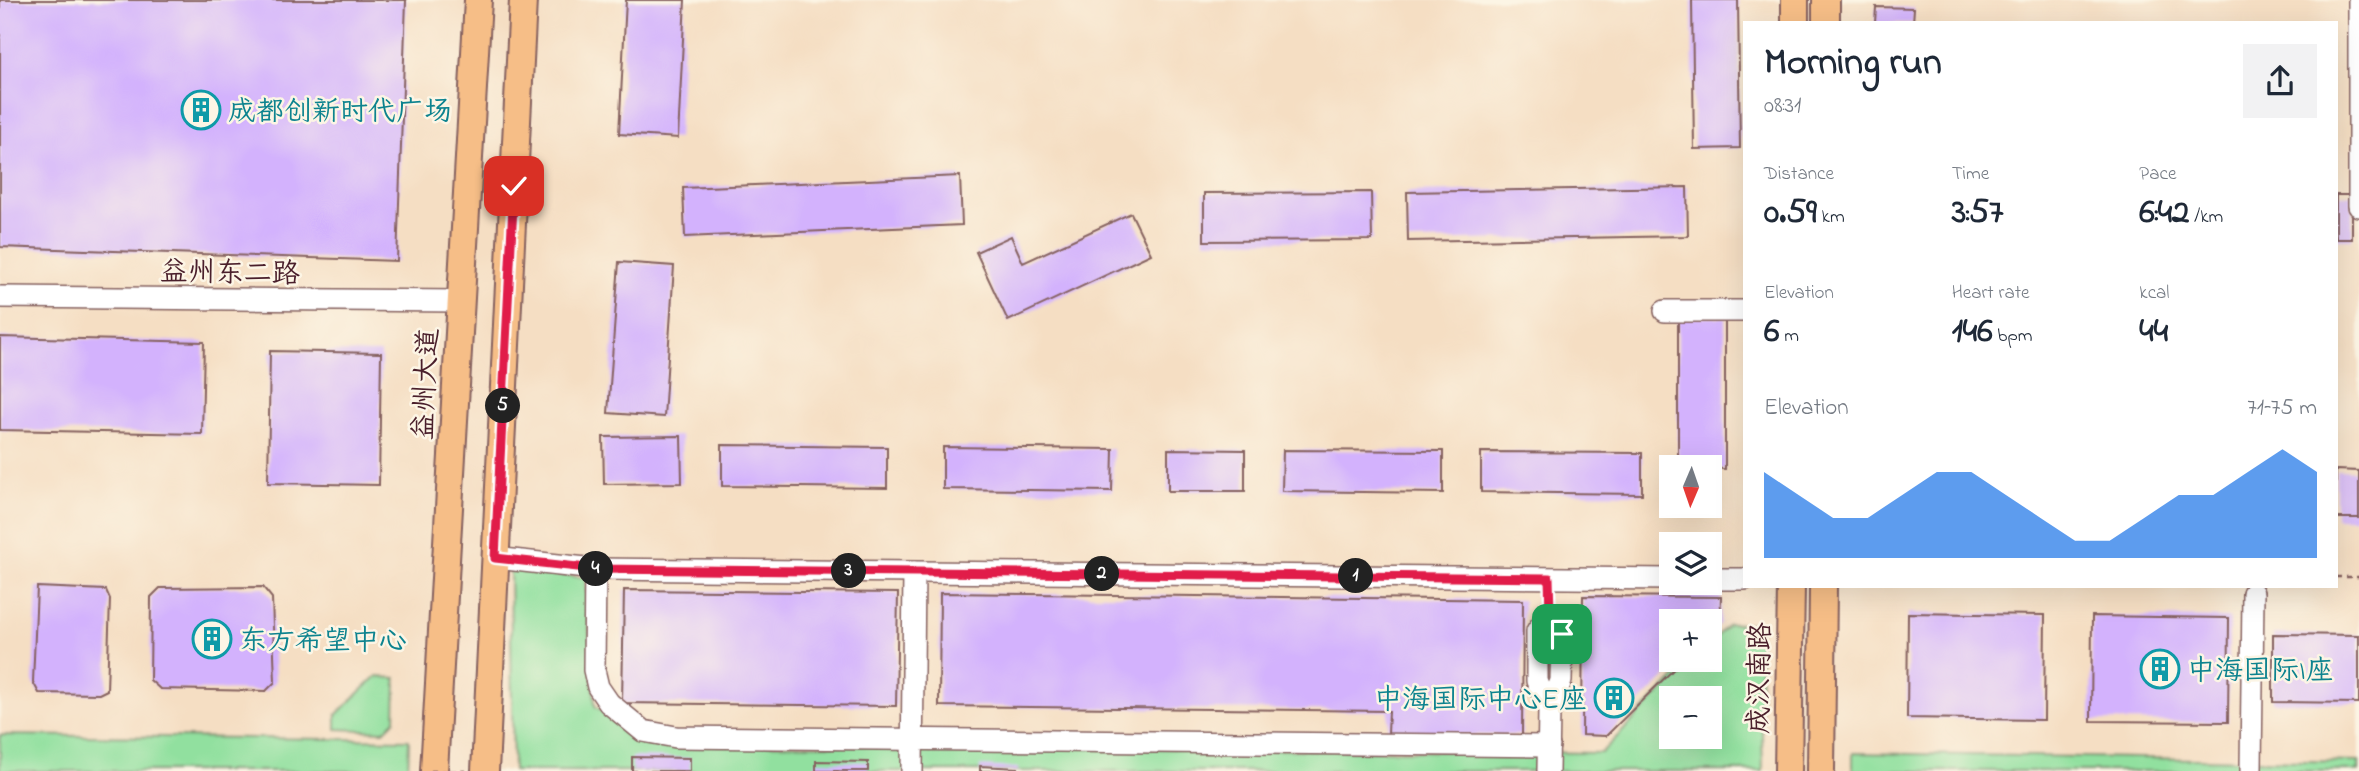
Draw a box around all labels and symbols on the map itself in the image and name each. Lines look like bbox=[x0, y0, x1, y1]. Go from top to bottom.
building icon: 成都创新时代广场 bbox=[180, 89, 222, 131]
place label: 成都创新时代广场 bbox=[228, 93, 452, 134]
pin bbox=[484, 156, 544, 216]
street label: 益州东二路 bbox=[160, 253, 300, 296]
street label: 益州大道 bbox=[404, 327, 451, 441]
pin: 5 bbox=[486, 388, 520, 424]
north arrow bbox=[1659, 455, 1722, 518]
pin: 4 bbox=[578, 552, 614, 586]
pin: 3 bbox=[832, 554, 866, 588]
pin: 2 bbox=[1084, 556, 1120, 592]
pin: 1 bbox=[1338, 558, 1374, 594]
pin bbox=[1532, 604, 1592, 664]
building icon: 东方希望中心 bbox=[191, 618, 233, 660]
place label: 东方希望中心 bbox=[239, 622, 407, 663]
street label: 成汉南路 bbox=[1740, 622, 1783, 734]
building icon: 中海国际I座 bbox=[2139, 648, 2181, 690]
place label: 中海国际I座 bbox=[2187, 652, 2334, 693]
building icon: 中海国际中心E座 bbox=[1593, 677, 1635, 719]
place label: 中海国际中心E座 bbox=[1374, 681, 1587, 722]

